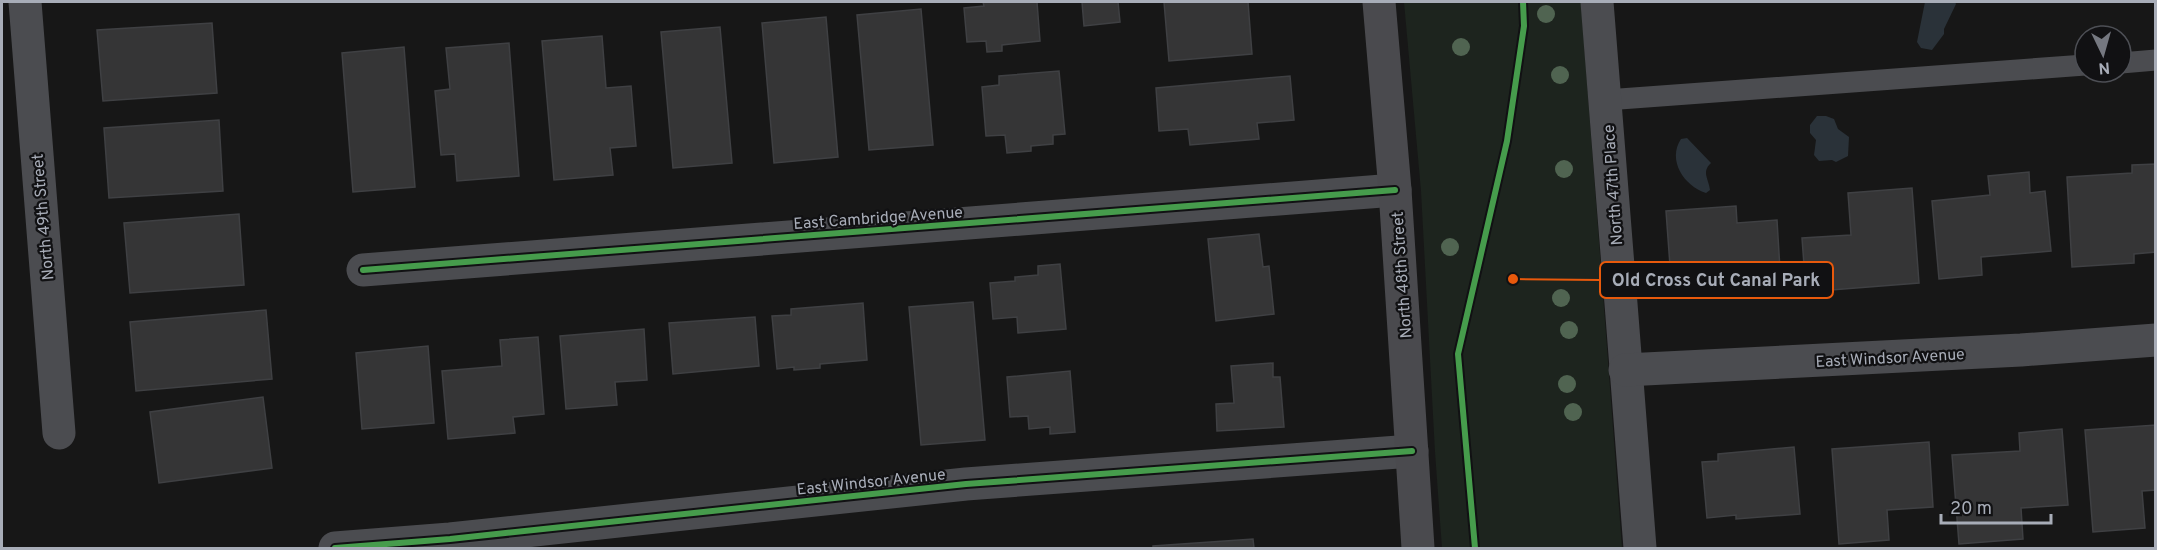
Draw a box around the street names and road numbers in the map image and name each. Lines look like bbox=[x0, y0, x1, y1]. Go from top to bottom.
street label: North 47th Place bbox=[1600, 124, 1628, 246]
street label: North 49th Street bbox=[28, 153, 59, 281]
street label: East Cambridge Avenue bbox=[793, 203, 964, 235]
street label: North 48th Street bbox=[1389, 211, 1417, 339]
street label: East Windsor Avenue bbox=[1815, 345, 1965, 373]
street label: East Windsor Avenue bbox=[796, 465, 947, 501]

